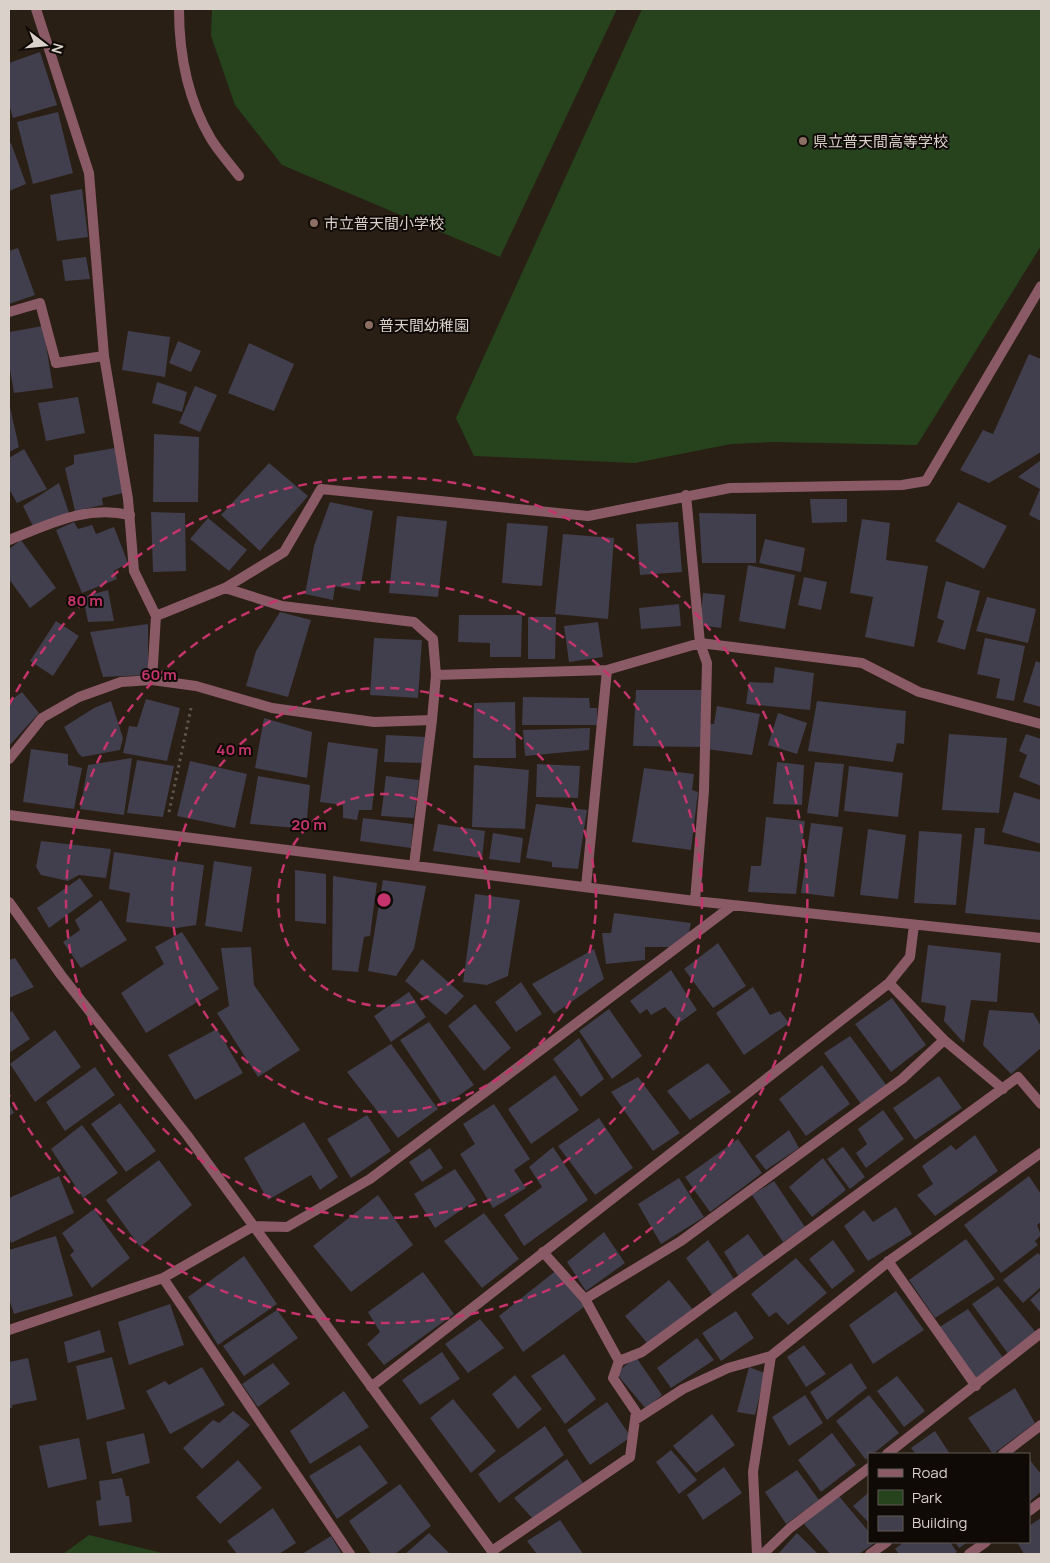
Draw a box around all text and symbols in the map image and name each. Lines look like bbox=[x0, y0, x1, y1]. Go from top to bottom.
north arrow bbox=[20, 20, 70, 70]
text: N bbox=[47, 41, 68, 56]
place label: 県立普天間高等学校 bbox=[813, 131, 948, 152]
marker: 県立普天間高等学校 bbox=[797, 135, 809, 147]
place label: 市立普天間小学校 bbox=[324, 213, 444, 234]
marker: 市立普天間小学校 bbox=[308, 217, 320, 229]
place label: 普天間幼稚園 bbox=[379, 315, 469, 336]
marker: 普天間幼稚園 bbox=[363, 319, 375, 331]
text: 80 m bbox=[67, 590, 103, 611]
text: 60 m bbox=[141, 664, 177, 685]
text: 40 m bbox=[216, 739, 252, 760]
text: 20 m bbox=[291, 814, 327, 835]
centre of rings bbox=[375, 891, 393, 909]
legend bbox=[868, 1453, 1030, 1543]
text: Road bbox=[912, 1462, 948, 1483]
text: Park bbox=[912, 1487, 942, 1508]
text: Building bbox=[912, 1512, 967, 1533]

